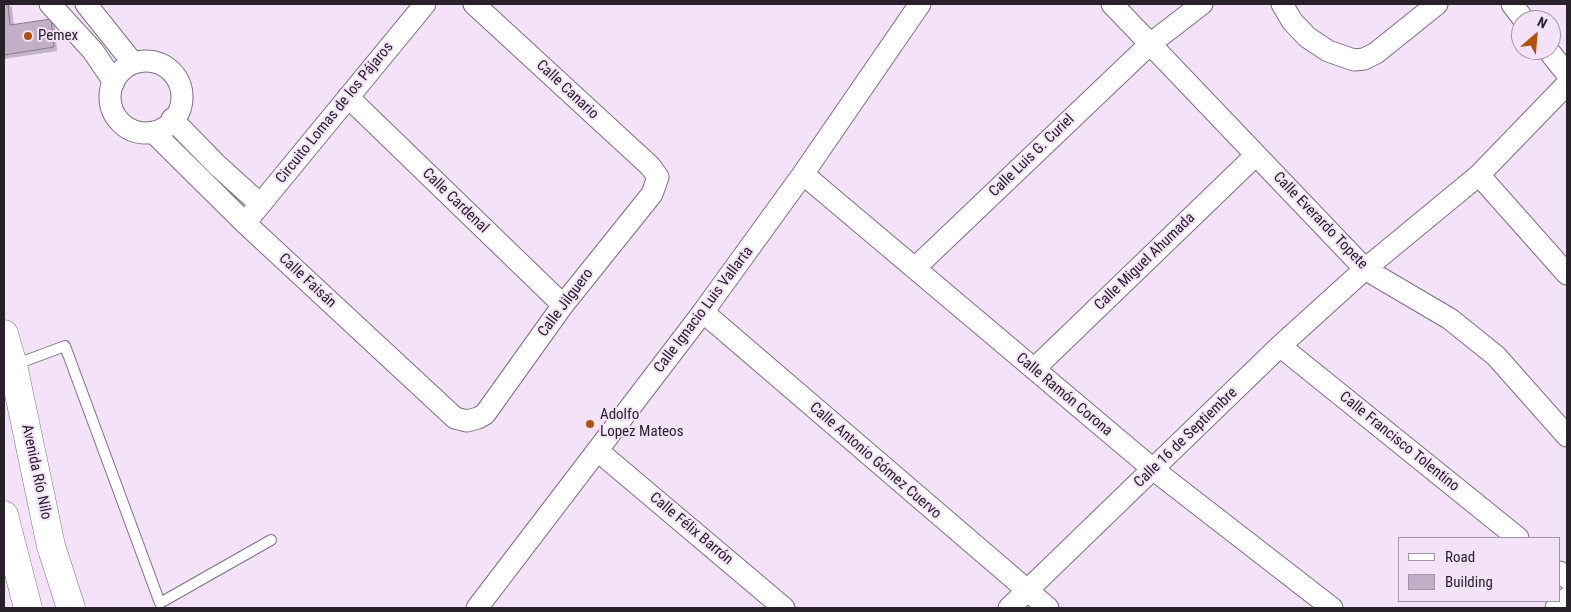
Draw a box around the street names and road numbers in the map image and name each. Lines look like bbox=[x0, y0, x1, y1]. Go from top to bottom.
street label: Circuito Lomas de los Pájaros bbox=[272, 39, 398, 187]
street label: Calle Canario bbox=[532, 57, 602, 123]
street label: Calle Luis G. Curiel bbox=[986, 111, 1078, 201]
street label: Calle Cardenal bbox=[418, 165, 492, 237]
street label: Calle Everardo Topete bbox=[1269, 169, 1371, 273]
street label: Calle Miguel Ahumada bbox=[1091, 209, 1199, 315]
street label: Calle Ignacio Luis Vallarta bbox=[651, 243, 757, 377]
street label: Calle Faisán bbox=[275, 250, 339, 312]
street label: Calle Jilguero bbox=[534, 265, 598, 341]
street label: Calle Ramón Corona bbox=[1012, 349, 1116, 441]
street label: Calle 16 de Septiembre bbox=[1131, 384, 1241, 492]
street label: Calle Francisco Tolentino bbox=[1335, 388, 1463, 496]
street label: Calle Antonio Gómez Cuervo bbox=[805, 399, 945, 523]
street label: Avenida Río Nilo bbox=[17, 423, 55, 521]
street label: Calle Félix Barrón bbox=[646, 489, 736, 569]

